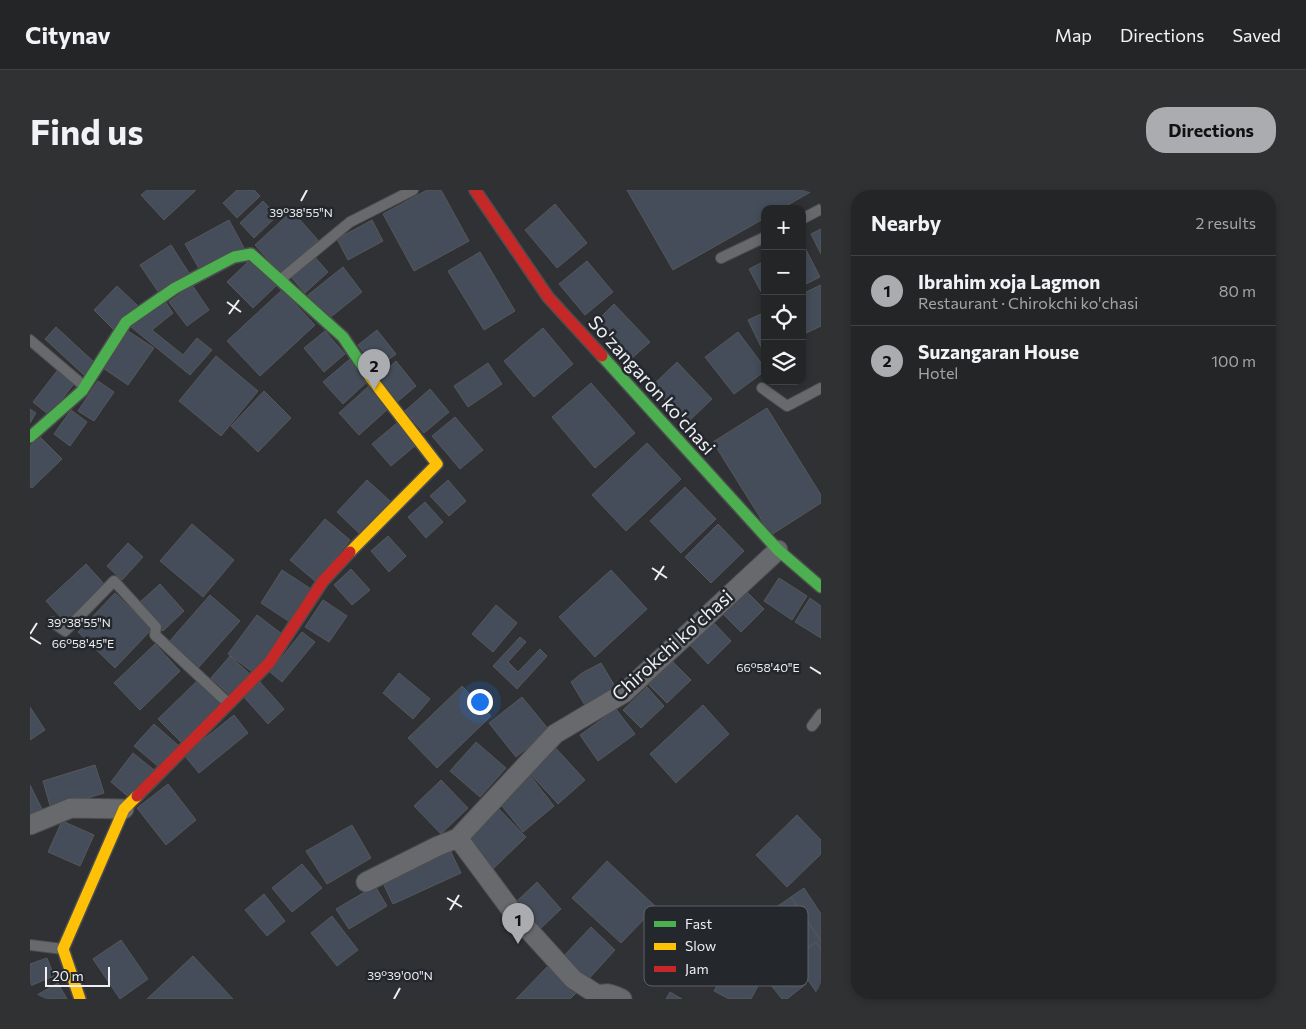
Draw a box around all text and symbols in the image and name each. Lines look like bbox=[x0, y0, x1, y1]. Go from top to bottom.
text: Citynav bbox=[25, 20, 111, 49]
text: Map bbox=[1055, 24, 1092, 46]
text: Directions bbox=[1120, 24, 1204, 46]
text: Saved bbox=[1232, 24, 1281, 46]
button: Directions bbox=[1146, 107, 1276, 153]
text: Find us bbox=[30, 109, 144, 152]
text: 39°38'55"N bbox=[269, 205, 333, 219]
map controls bbox=[761, 205, 806, 385]
button: + bbox=[761, 205, 806, 250]
text: Nearby bbox=[871, 210, 941, 235]
text: 2 results bbox=[1195, 213, 1256, 232]
button: − bbox=[761, 250, 806, 295]
text: Ibrahim xoja Lagmon bbox=[918, 270, 1100, 293]
text: 1 bbox=[883, 281, 891, 300]
text: 80 m bbox=[1219, 281, 1256, 300]
text: Restaurant · Chirokchi ko'chasi bbox=[918, 293, 1138, 312]
button: locate bbox=[761, 295, 806, 340]
street label: So'zangaron ko'chasi bbox=[584, 311, 721, 459]
button: layers bbox=[761, 340, 806, 385]
text: Suzangaran House bbox=[918, 340, 1079, 363]
pin: 2 bbox=[358, 349, 390, 390]
text: 2 bbox=[882, 351, 892, 370]
text: 100 m bbox=[1211, 351, 1256, 370]
text: Hotel bbox=[918, 363, 958, 382]
street label: Chirokchi ko'chasi bbox=[606, 584, 737, 705]
text: 39°38'55"N bbox=[47, 615, 111, 629]
text: 66°58'45"E bbox=[52, 636, 114, 650]
text: 66°58'40"E bbox=[736, 660, 800, 674]
your location bbox=[467, 689, 493, 715]
pin: 1 bbox=[502, 903, 534, 944]
legend bbox=[644, 906, 808, 986]
text: Fast bbox=[685, 915, 712, 932]
text: Slow bbox=[685, 937, 716, 954]
text: Jam bbox=[685, 960, 709, 977]
scale bar bbox=[45, 964, 110, 987]
text: 20 m bbox=[52, 967, 84, 984]
text: 39°39'00"N bbox=[367, 968, 433, 982]

